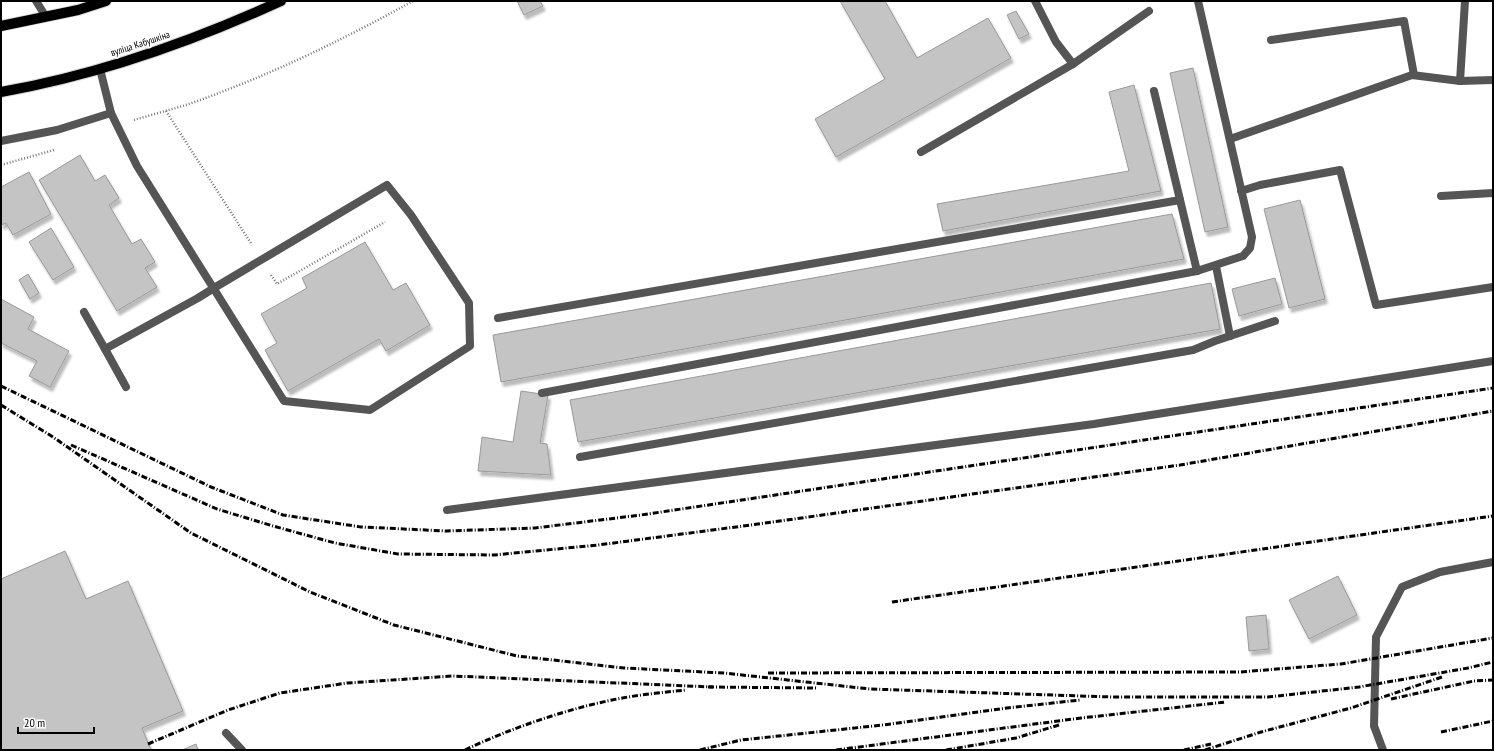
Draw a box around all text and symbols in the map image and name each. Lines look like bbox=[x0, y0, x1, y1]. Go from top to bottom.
street label: вуліца Кабушкіна bbox=[109, 28, 171, 59]
scale bar bbox=[18, 709, 94, 735]
text: 20 m bbox=[24, 715, 45, 730]

